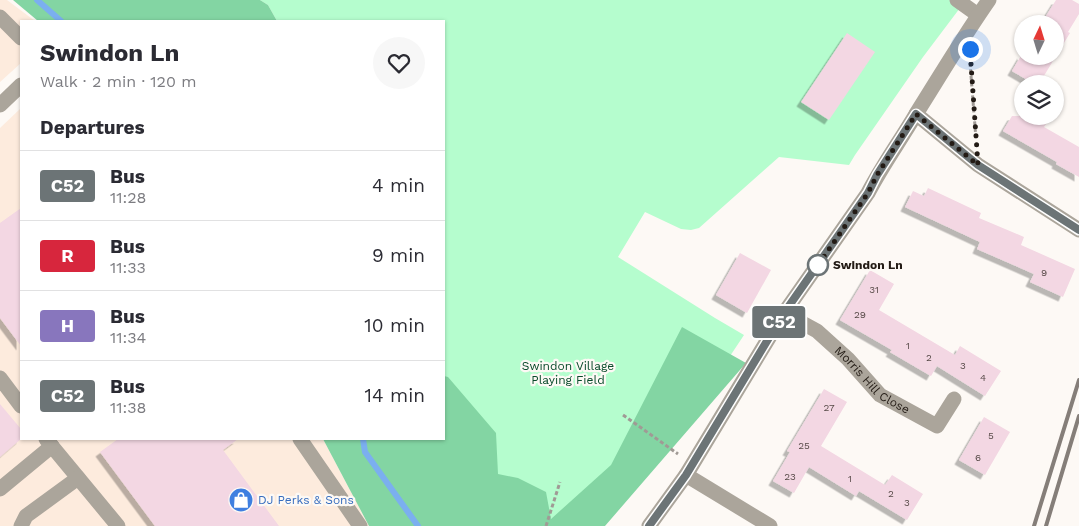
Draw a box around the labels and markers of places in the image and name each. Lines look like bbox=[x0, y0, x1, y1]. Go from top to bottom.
marker: Swindon Ln bbox=[807, 254, 829, 276]
place label: Swindon Ln bbox=[833, 258, 903, 272]
shop icon: DJ Perks & Sons bbox=[228, 487, 254, 513]
place label: DJ Perks & Sons bbox=[258, 493, 354, 507]

